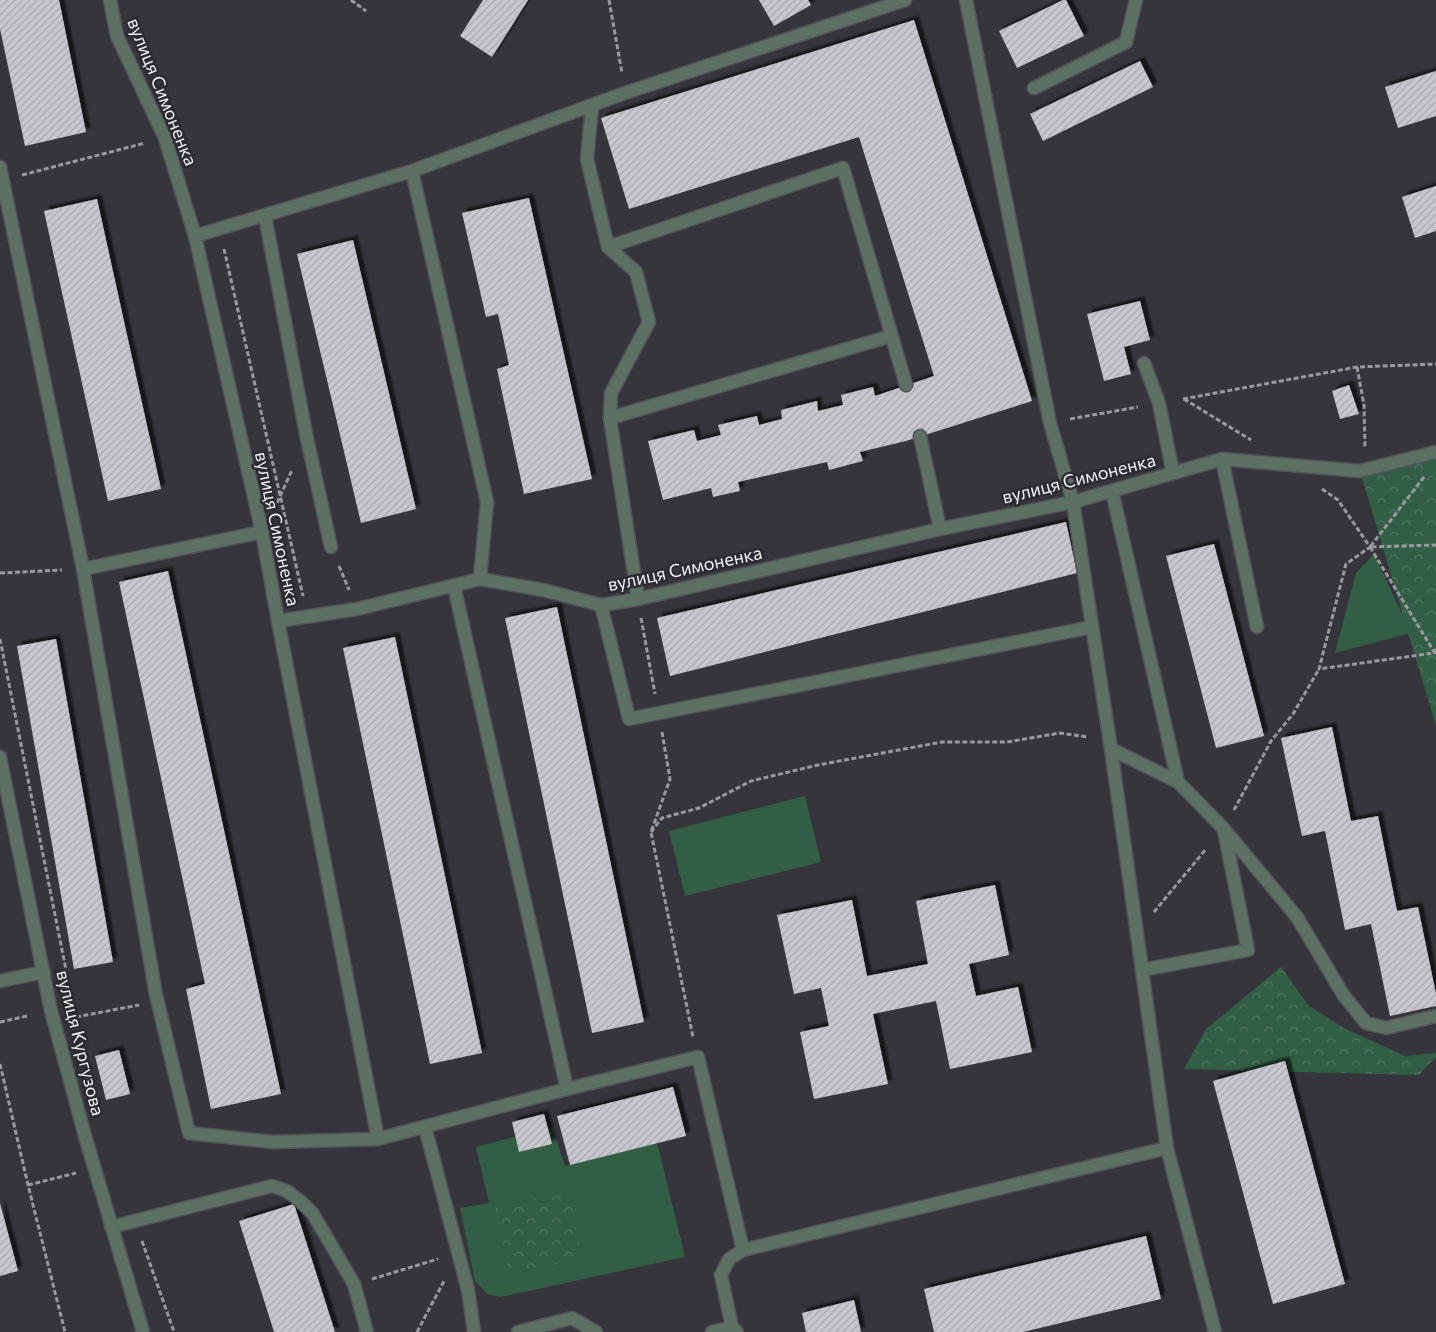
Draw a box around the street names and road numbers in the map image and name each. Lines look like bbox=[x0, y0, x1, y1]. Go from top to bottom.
street label: вулиця Симоненка bbox=[123, 15, 203, 169]
street label: вулиця Симоненка bbox=[1000, 448, 1158, 508]
street label: вулиця Симоненка bbox=[251, 449, 305, 608]
street label: вулиця Симоненка bbox=[605, 541, 764, 595]
street label: вулиця Кургузова bbox=[52, 968, 110, 1118]

